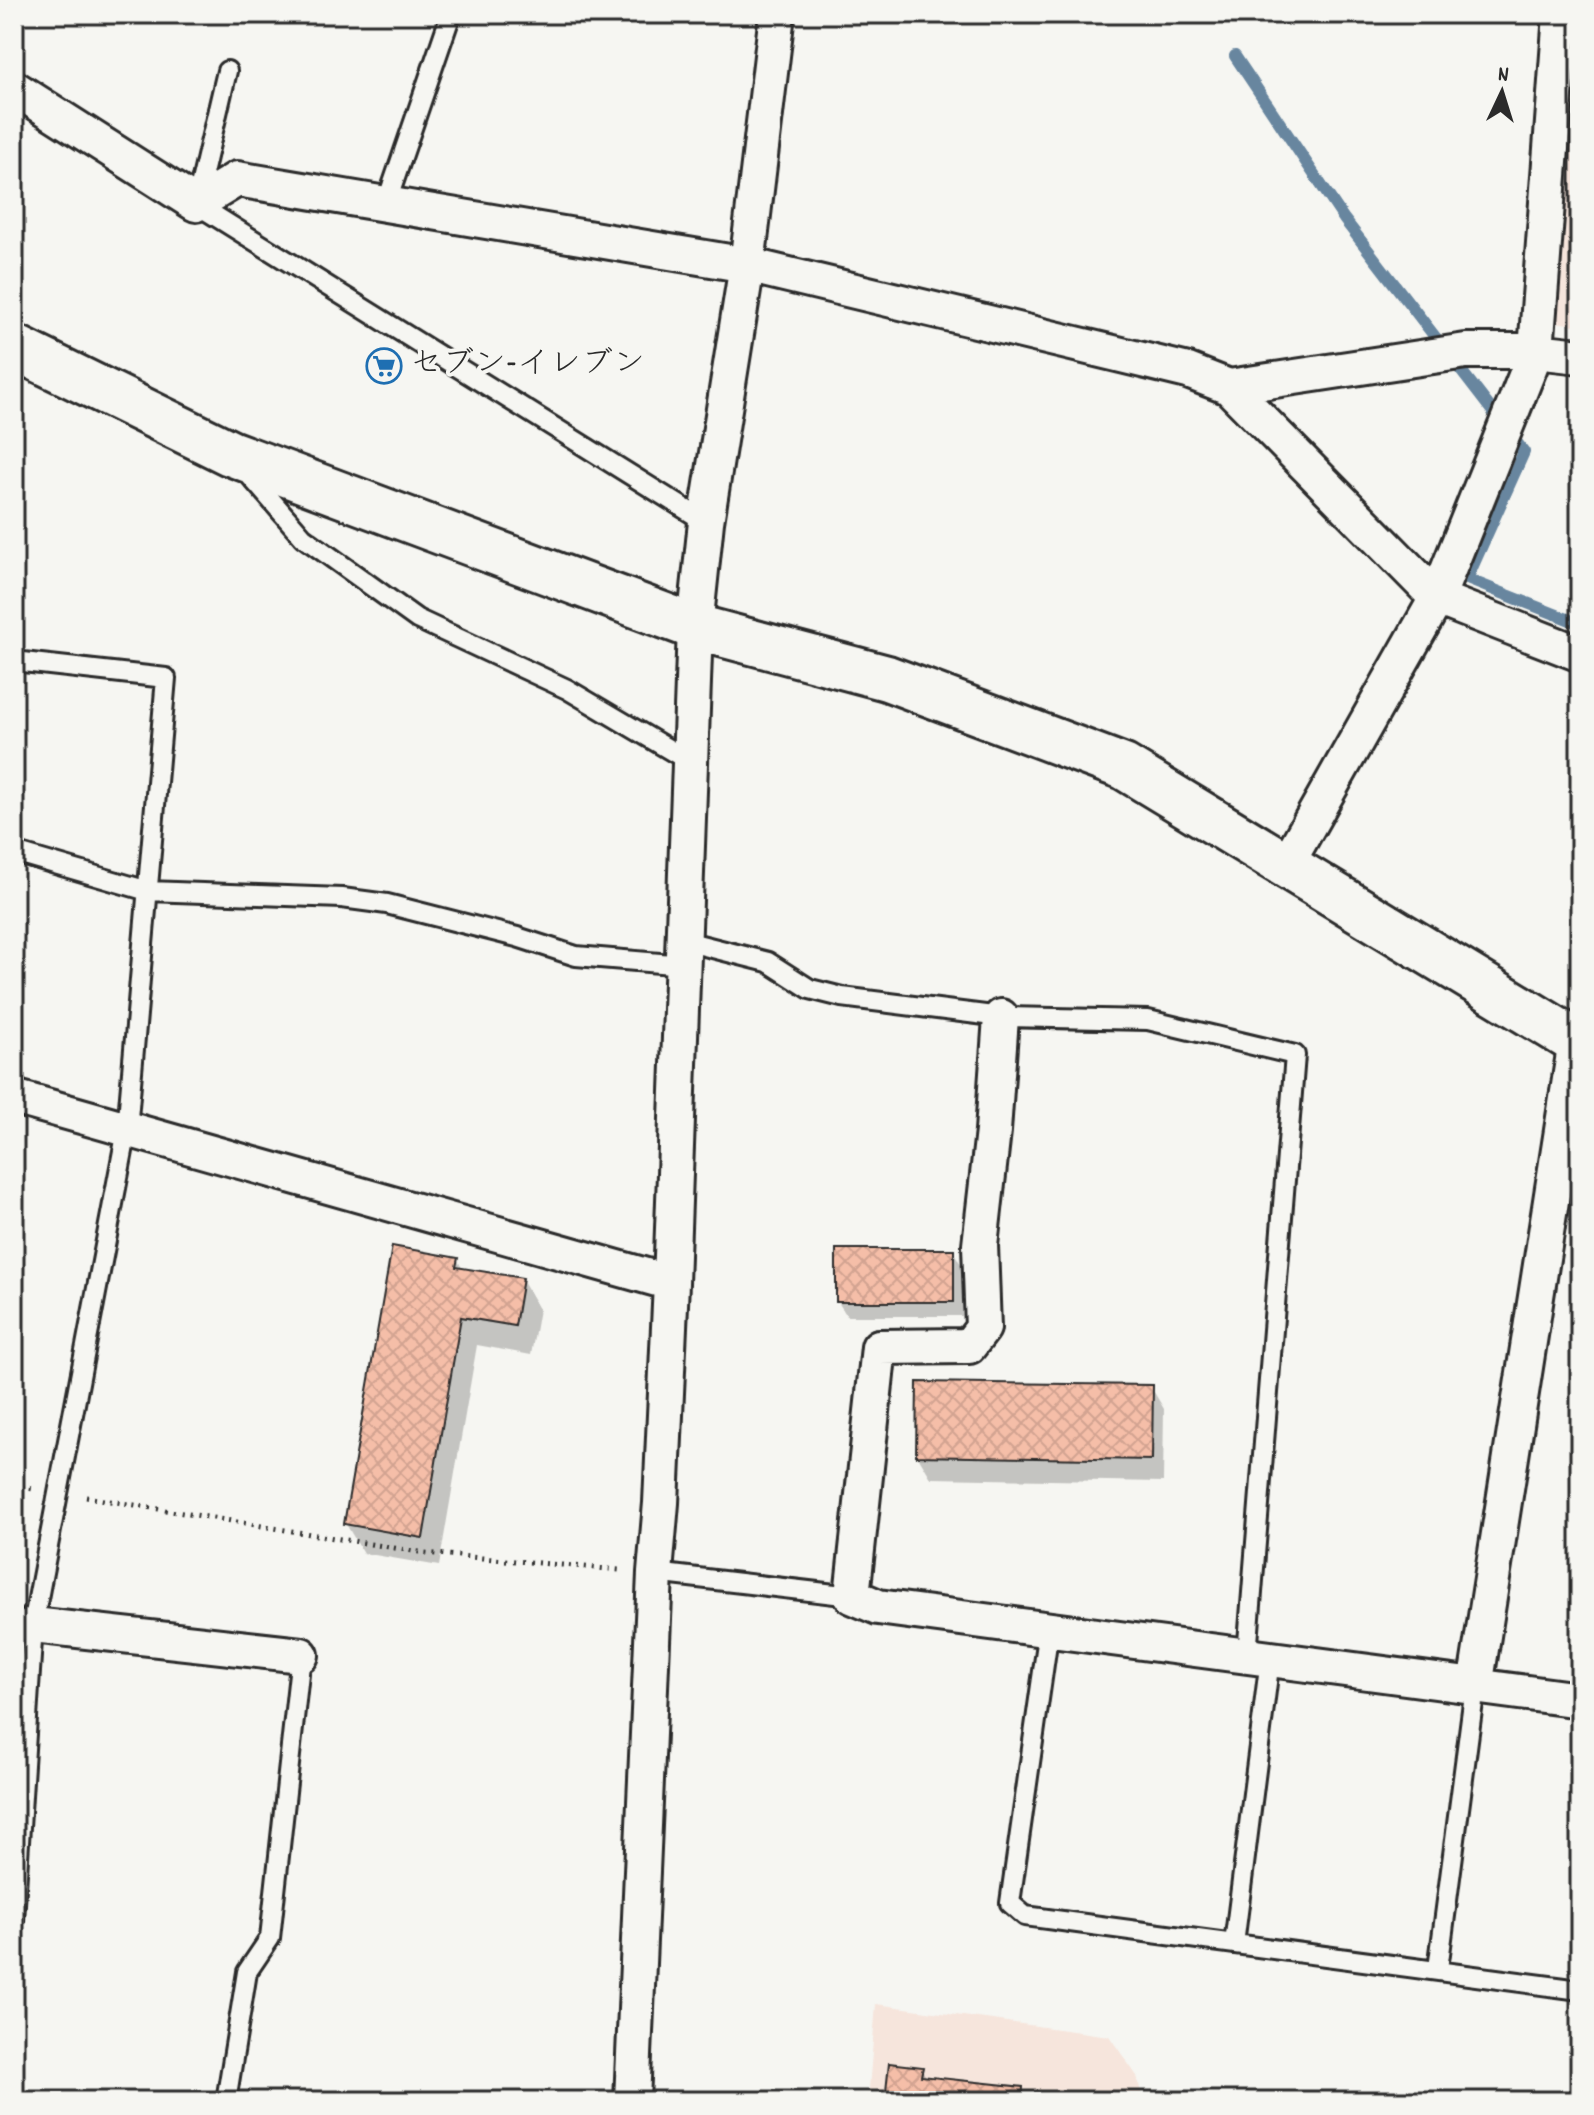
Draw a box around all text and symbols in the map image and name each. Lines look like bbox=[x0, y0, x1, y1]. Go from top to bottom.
north arrow bbox=[1462, 52, 1542, 132]
text: N bbox=[1497, 60, 1510, 91]
place label: セブン-イレブン bbox=[410, 343, 645, 389]
supermarket icon: セブン-イレブン bbox=[365, 347, 403, 385]

